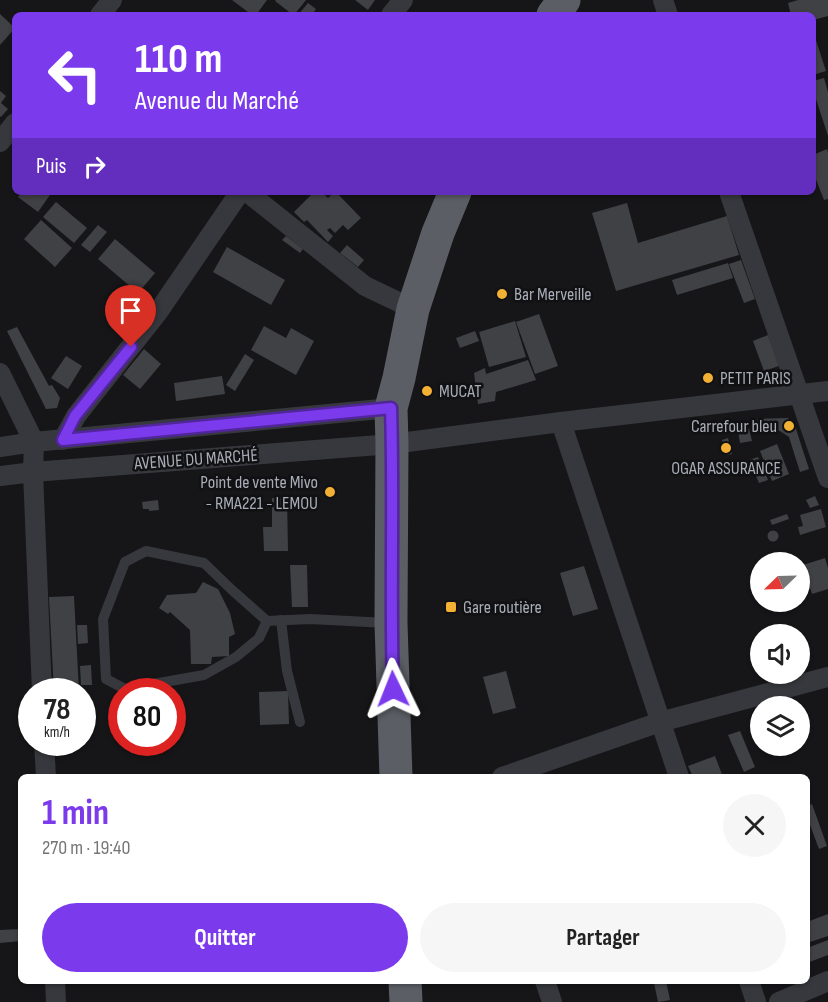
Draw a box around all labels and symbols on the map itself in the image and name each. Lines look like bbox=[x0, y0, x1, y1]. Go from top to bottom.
place label: Bar Merveille bbox=[514, 284, 592, 305]
pin bbox=[105, 285, 156, 347]
marker: Bar Merveille bbox=[495, 287, 509, 301]
place label: PETIT PARIS bbox=[720, 368, 791, 389]
marker: PETIT PARIS bbox=[701, 371, 715, 385]
place label: MUCAT bbox=[439, 381, 482, 402]
marker: MUCAT bbox=[420, 384, 434, 398]
place label: Carrefour bleu bbox=[691, 416, 777, 437]
marker: Carrefour bleu bbox=[782, 419, 796, 433]
marker: OGAR ASSURANCE bbox=[719, 441, 733, 455]
street label: AVENUE DU MARCHÉ bbox=[133, 445, 258, 474]
place label: OGAR ASSURANCE bbox=[671, 458, 781, 479]
place label: Point de vente Mivo - RMA221 - LEMOU bbox=[200, 472, 318, 514]
marker: Point de vente Mivo - RMA221 - LEMOU bbox=[323, 485, 337, 499]
north arrow bbox=[750, 552, 810, 612]
place label: Gare routière bbox=[463, 597, 542, 618]
marker: Gare routière bbox=[444, 600, 458, 614]
position arrow bbox=[361, 657, 425, 721]
speed limit sign: 80 bbox=[108, 678, 186, 756]

